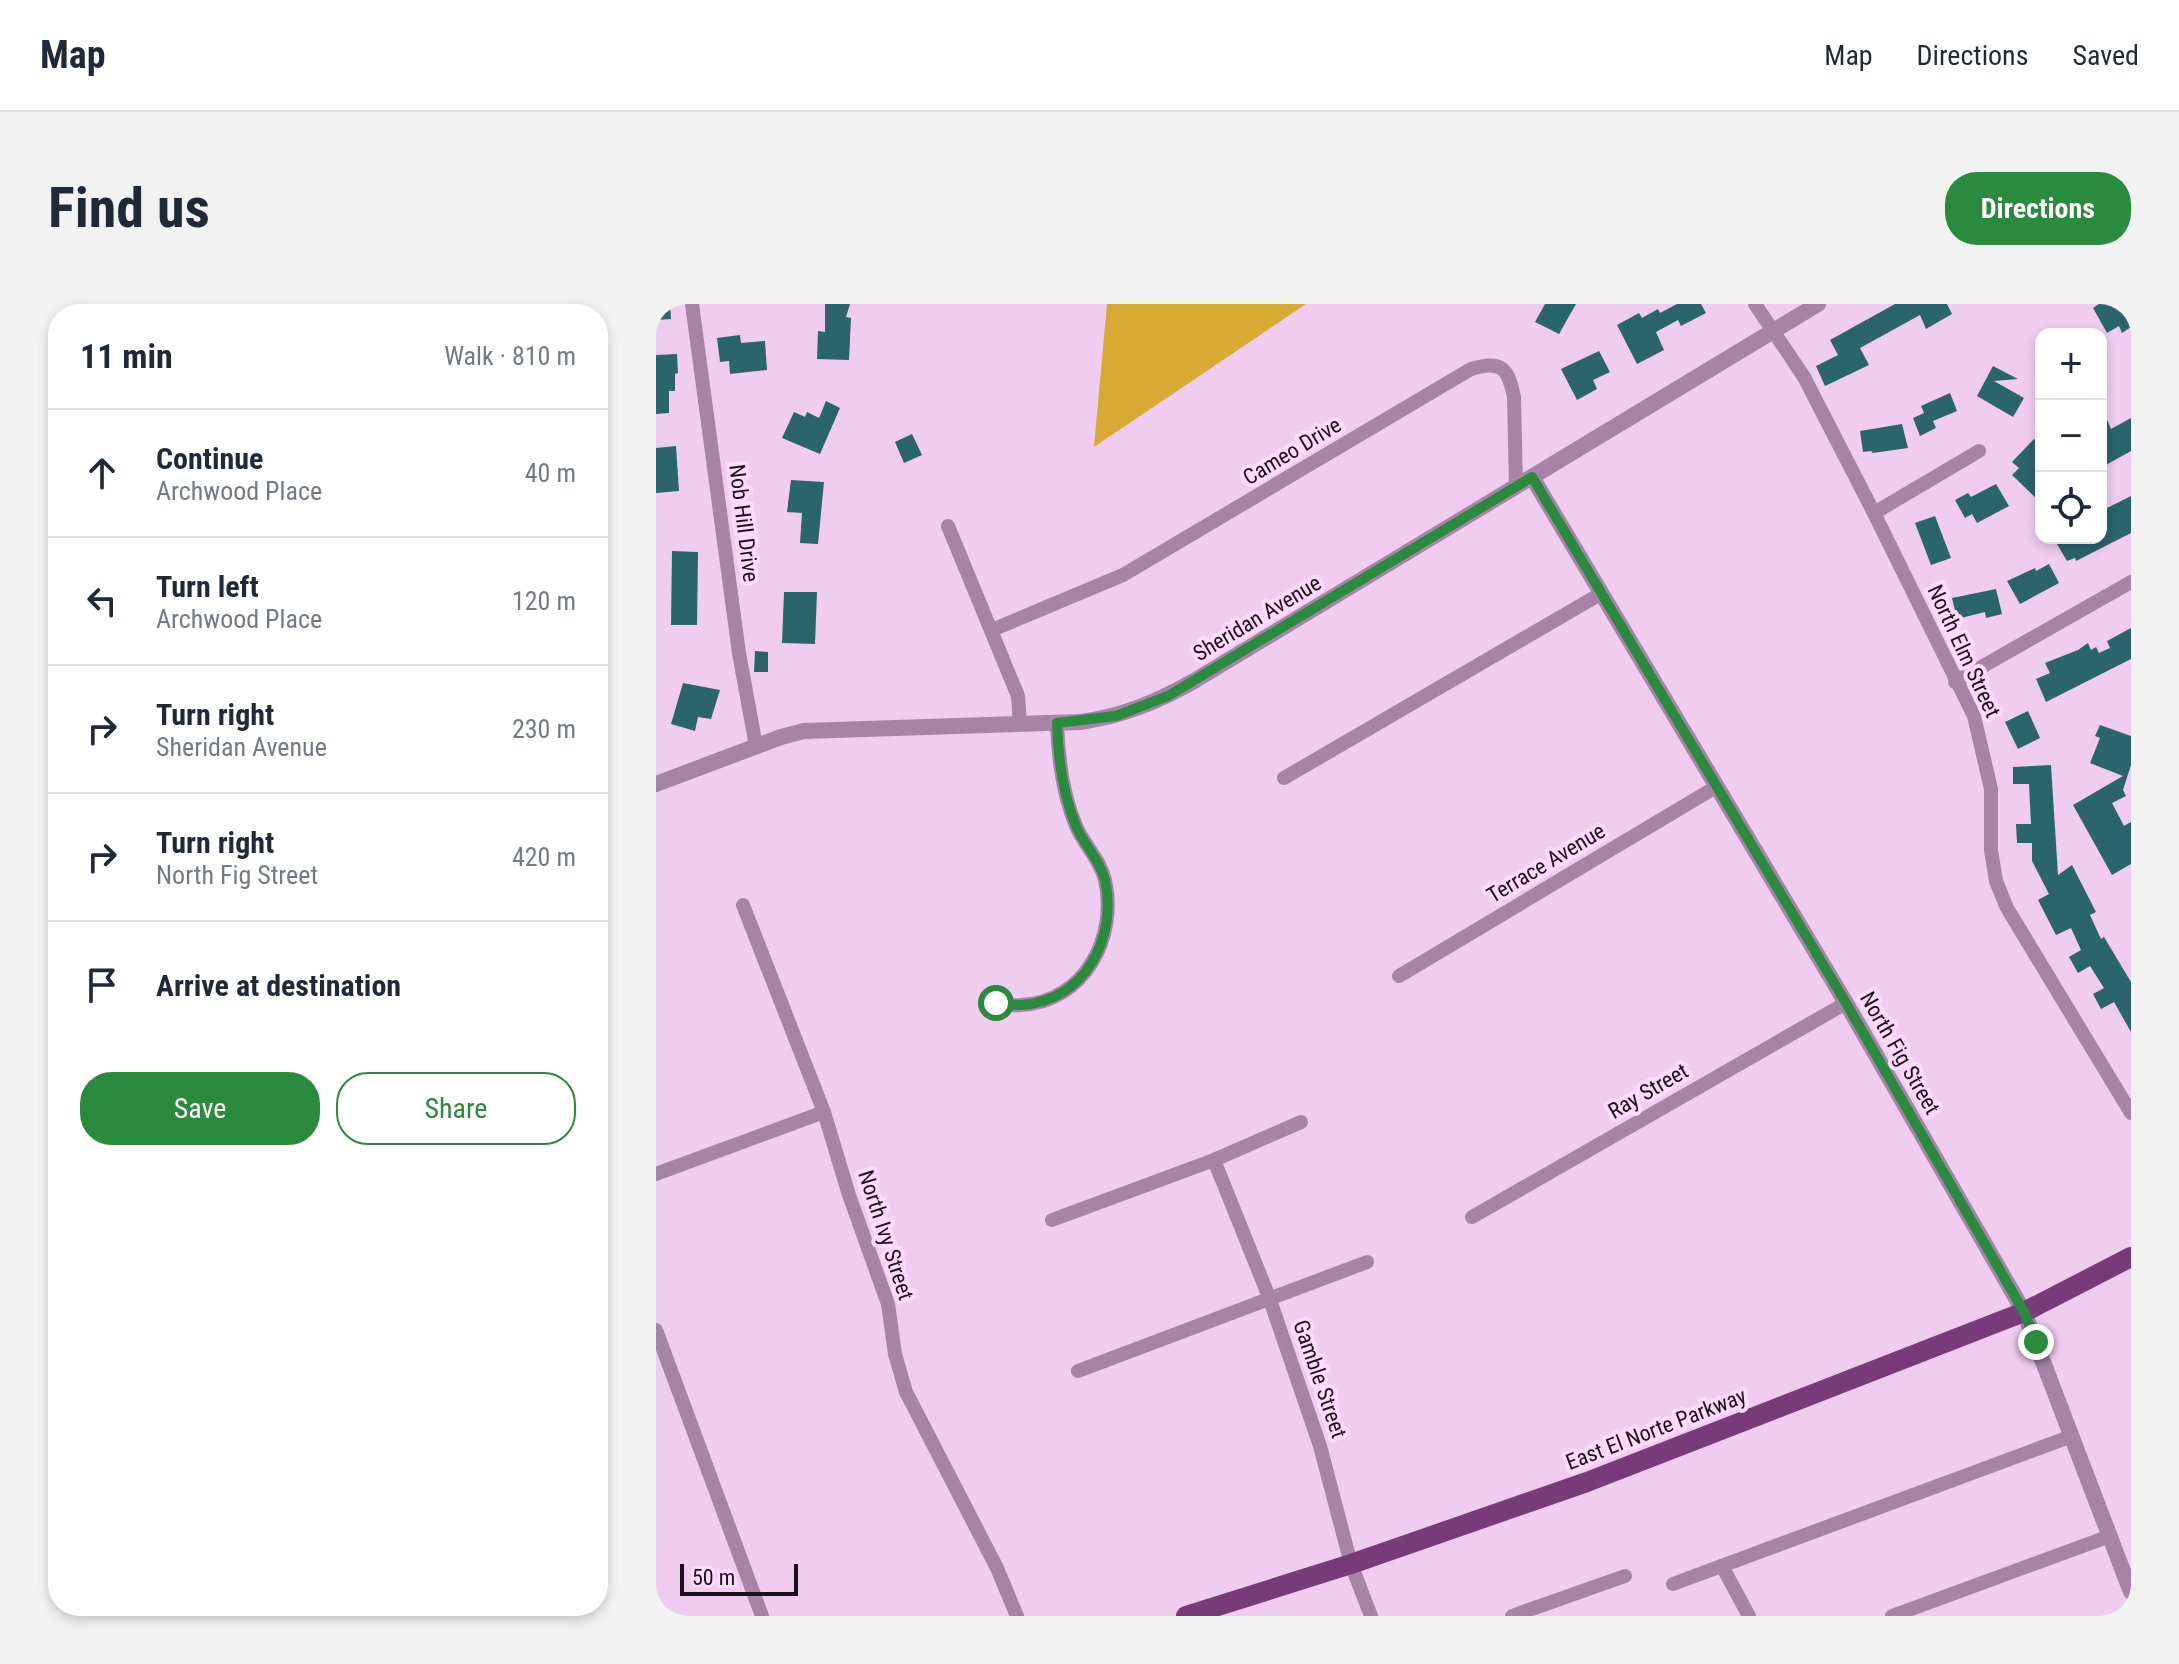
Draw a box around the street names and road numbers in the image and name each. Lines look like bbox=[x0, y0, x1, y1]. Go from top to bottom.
street label: Cameo Drive bbox=[1238, 412, 1346, 490]
street label: Nob Hill Drive bbox=[724, 463, 764, 583]
street label: Sheridan Avenue bbox=[1189, 570, 1325, 666]
street label: North Elm Street bbox=[1922, 581, 2006, 721]
street label: Terrace Avenue bbox=[1483, 818, 1609, 908]
street label: North Fig Street bbox=[1855, 987, 1945, 1119]
street label: Ray Street bbox=[1604, 1058, 1692, 1124]
street label: North Ivy Street bbox=[853, 1167, 919, 1303]
street label: Gamble Street bbox=[1288, 1317, 1352, 1441]
street label: East El Norte Parkway bbox=[1562, 1383, 1750, 1475]

